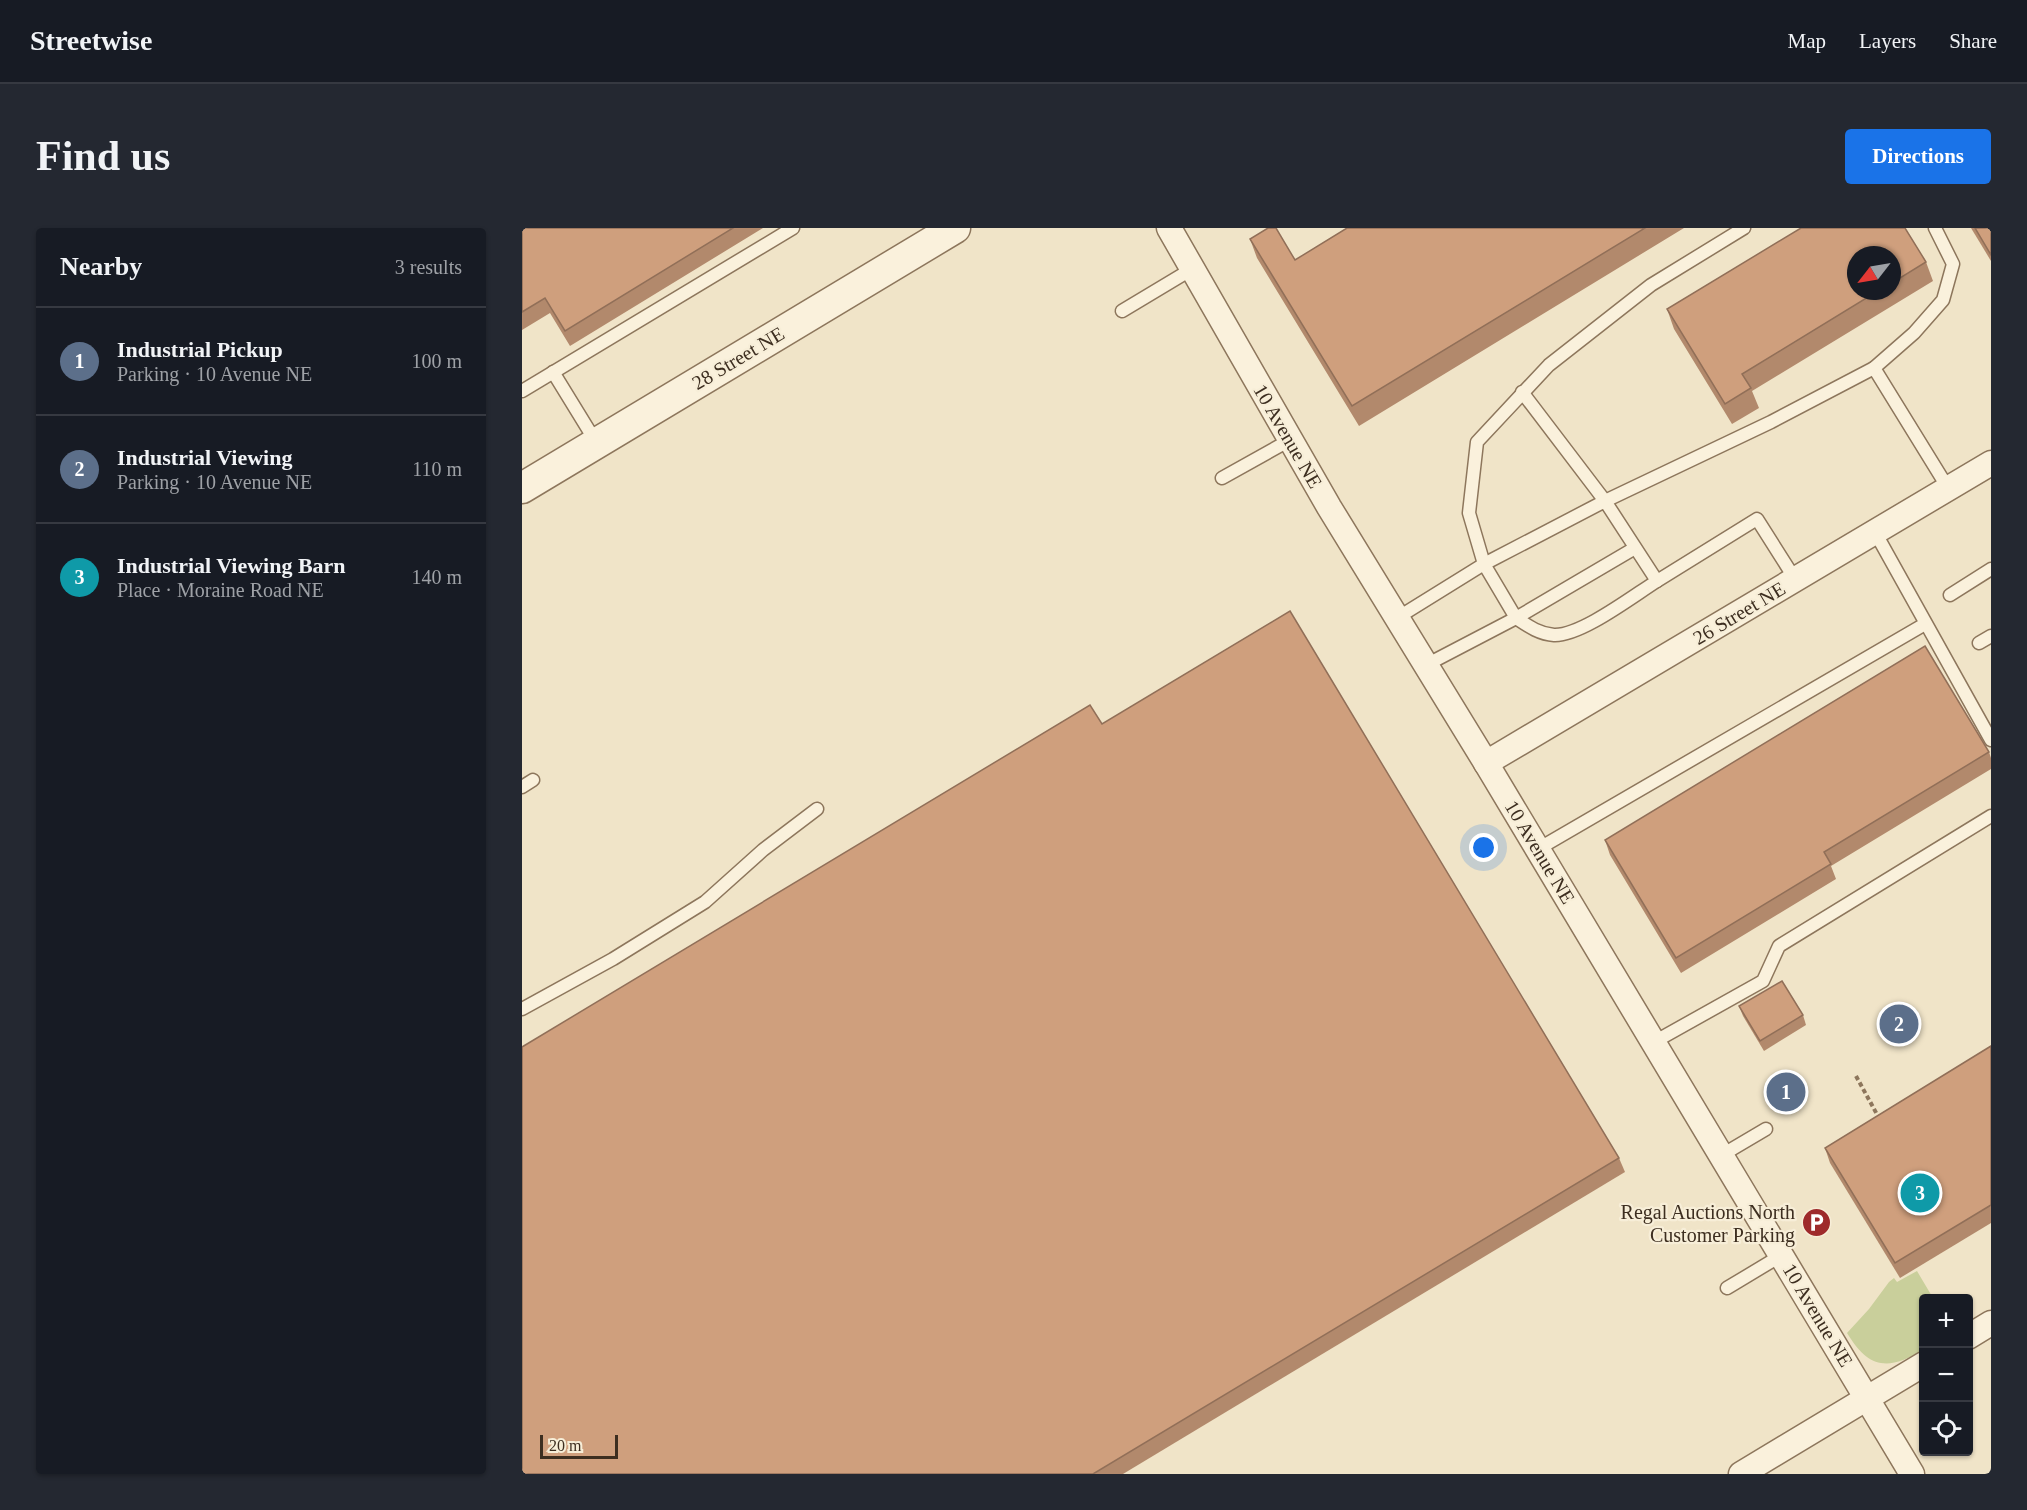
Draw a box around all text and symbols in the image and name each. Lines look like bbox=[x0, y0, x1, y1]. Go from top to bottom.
text: Streetwise bbox=[30, 25, 152, 56]
text: Map bbox=[1788, 29, 1826, 53]
text: Layers bbox=[1859, 29, 1916, 53]
text: Share bbox=[1949, 29, 1997, 53]
button: Directions bbox=[1845, 129, 1991, 184]
text: Find us bbox=[36, 133, 170, 179]
north arrow bbox=[1847, 246, 1901, 300]
text: Nearby bbox=[60, 252, 142, 281]
text: 3 results bbox=[395, 256, 462, 278]
street label: 28 Street NE bbox=[688, 322, 788, 394]
text: Industrial Pickup bbox=[117, 337, 283, 362]
text: 1 bbox=[75, 350, 85, 372]
text: 100 m bbox=[411, 350, 462, 372]
text: Parking · 10 Avenue NE bbox=[117, 363, 312, 385]
street label: 10 Avenue NE bbox=[1249, 380, 1327, 492]
text: Industrial Viewing bbox=[117, 445, 292, 470]
text: 2 bbox=[75, 458, 85, 480]
text: 110 m bbox=[412, 458, 462, 480]
text: Parking · 10 Avenue NE bbox=[117, 471, 312, 493]
text: Industrial Viewing Barn bbox=[117, 553, 346, 578]
text: 3 bbox=[75, 566, 85, 588]
text: 140 m bbox=[411, 566, 462, 588]
street label: 26 Street NE bbox=[1689, 577, 1789, 649]
text: Place · Moraine Road NE bbox=[117, 579, 324, 601]
street label: 10 Avenue NE bbox=[1501, 796, 1579, 908]
your location bbox=[1469, 833, 1498, 862]
pin: 2 bbox=[1880, 1002, 1918, 1046]
pin: 1 bbox=[1766, 1070, 1806, 1114]
pin: 3 bbox=[1900, 1170, 1940, 1216]
place label: Regal Auctions North Customer Parking bbox=[1621, 1201, 1795, 1247]
parking icon: Regal Auctions North Customer Parking bbox=[1800, 1207, 1832, 1239]
street label: 10 Avenue NE bbox=[1779, 1259, 1857, 1371]
map controls bbox=[1919, 1294, 1973, 1456]
button: + bbox=[1919, 1294, 1973, 1348]
button: − bbox=[1919, 1348, 1973, 1402]
button: locate bbox=[1919, 1402, 1973, 1456]
scale bar bbox=[540, 1432, 618, 1460]
text: 20 m bbox=[549, 1437, 581, 1454]

